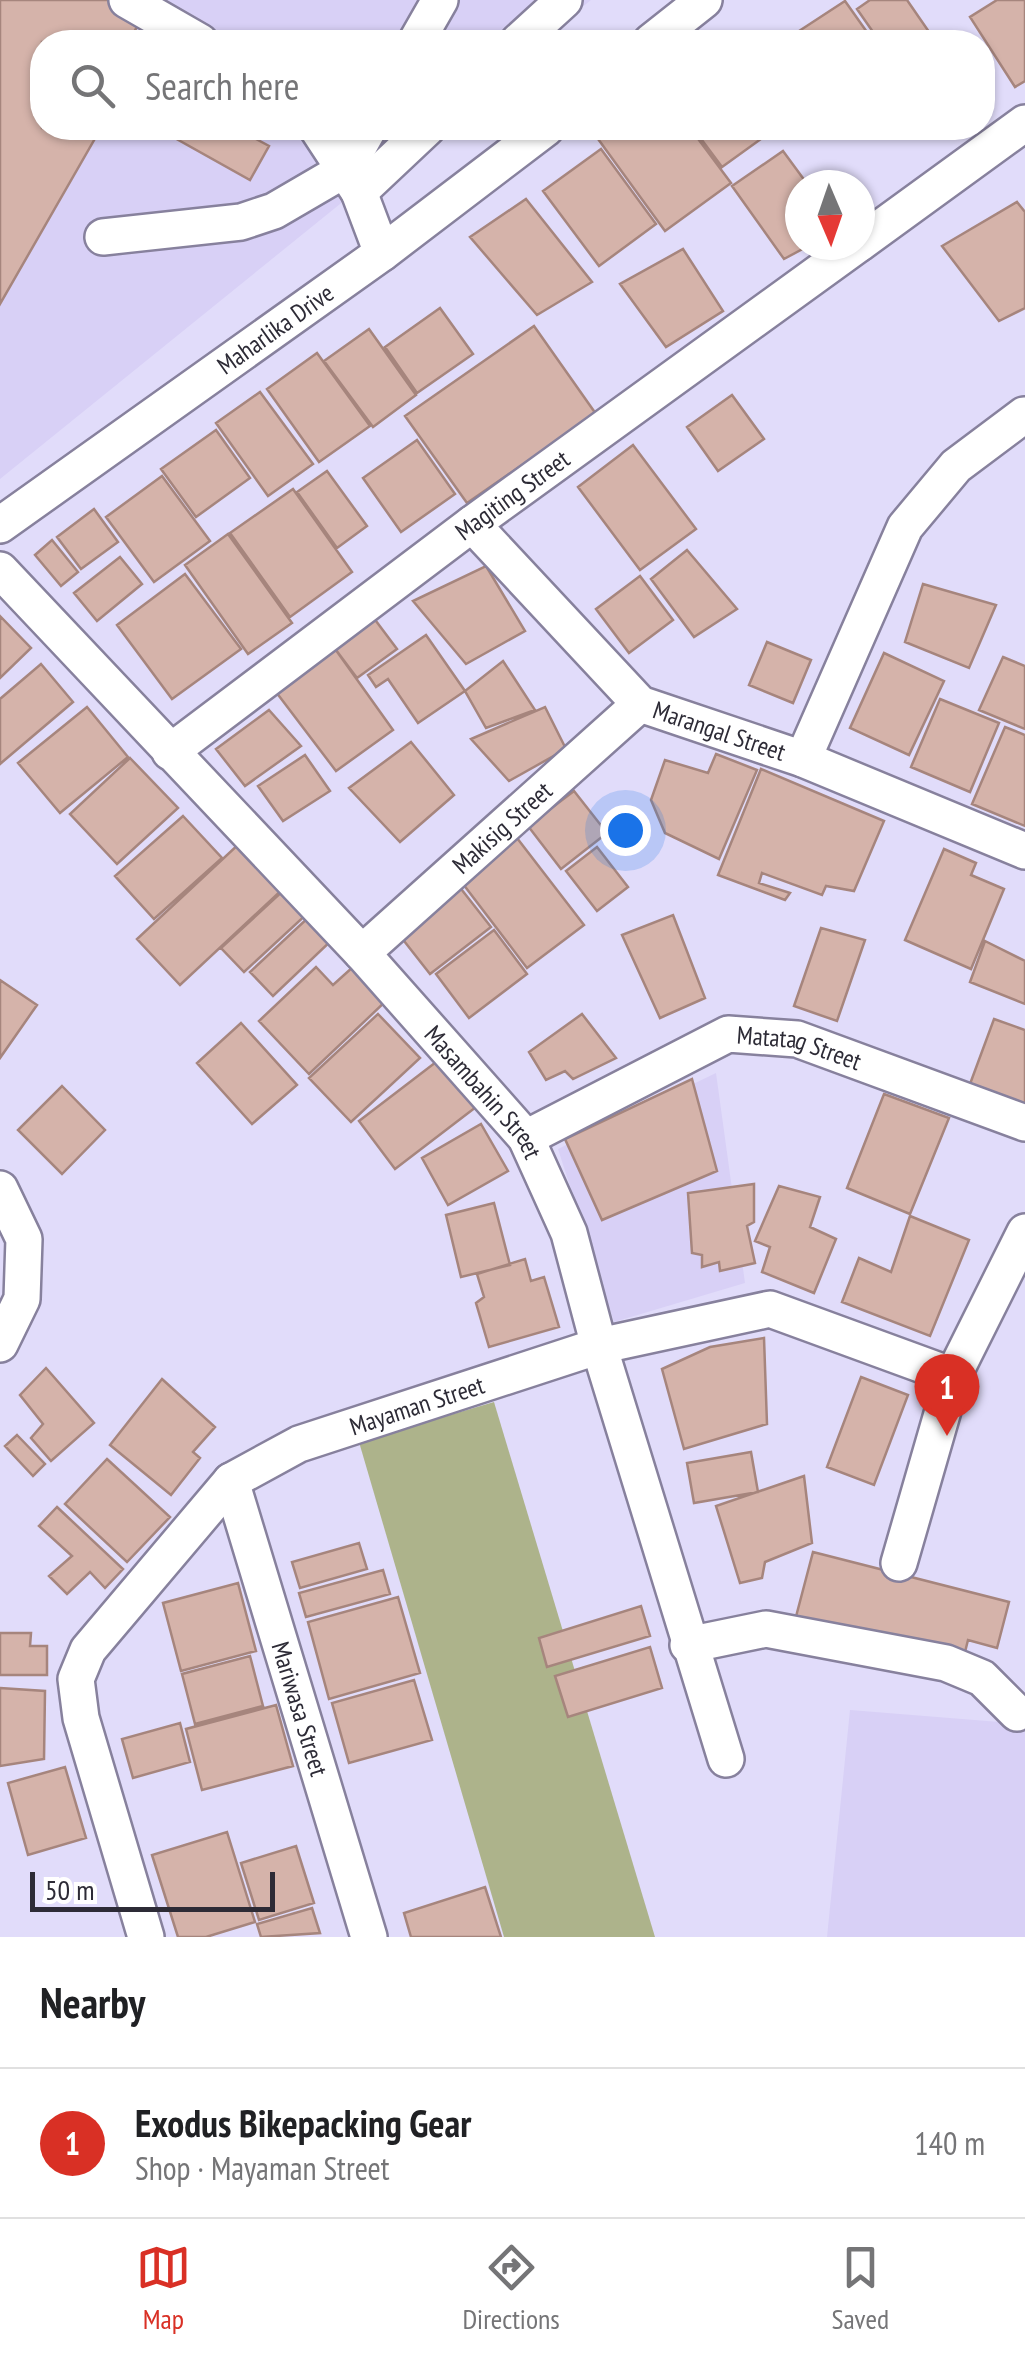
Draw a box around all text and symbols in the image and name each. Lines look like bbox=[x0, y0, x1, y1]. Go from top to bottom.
search box bbox=[30, 30, 995, 140]
icon: search bbox=[65, 58, 120, 113]
text: Search here bbox=[145, 61, 299, 110]
north arrow bbox=[785, 170, 875, 260]
street label: Maharlika Drive bbox=[211, 277, 340, 381]
street label: Magiting Street bbox=[449, 443, 576, 547]
street label: Marangal Street bbox=[649, 694, 790, 768]
street label: Makisig Street bbox=[446, 775, 559, 880]
your location bbox=[600, 805, 651, 856]
street label: Masambahin Street bbox=[418, 1019, 549, 1164]
street label: Matatag Street bbox=[736, 1019, 866, 1077]
pin: 1 bbox=[914, 1354, 980, 1436]
street label: Mayaman Street bbox=[346, 1369, 488, 1442]
street label: Mariwasa Street bbox=[265, 1638, 335, 1780]
scale bar bbox=[30, 1867, 275, 1912]
text: 50 m bbox=[45, 1871, 94, 1908]
text: Nearby bbox=[40, 1975, 145, 2030]
text: Exodus Bikepacking Gear bbox=[135, 2098, 471, 2147]
text: 1 bbox=[65, 2122, 80, 2164]
text: 140 m bbox=[914, 2122, 985, 2164]
text: Shop · Mayaman Street bbox=[135, 2147, 390, 2189]
tab: Map bbox=[136, 2240, 191, 2337]
tab: Directions bbox=[462, 2240, 560, 2337]
tab: Saved bbox=[831, 2240, 889, 2337]

